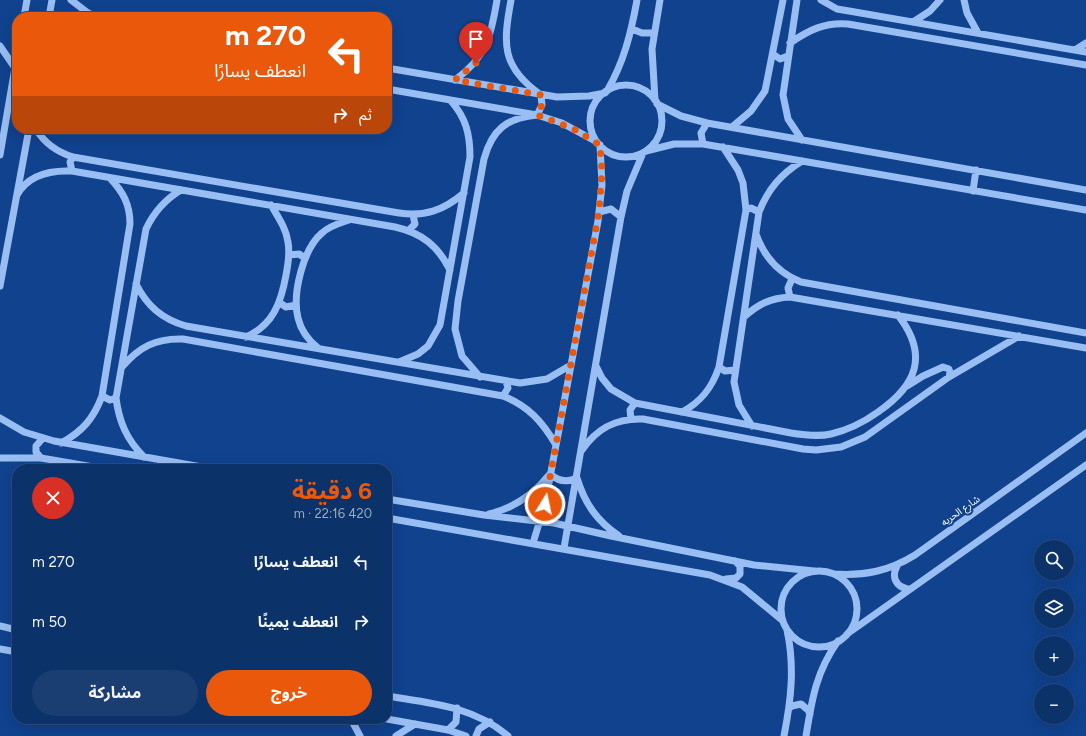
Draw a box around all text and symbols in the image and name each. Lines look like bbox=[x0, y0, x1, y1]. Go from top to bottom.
text: 270 m bbox=[225, 18, 306, 52]
pin bbox=[459, 22, 493, 63]
icon: left bbox=[320, 28, 372, 80]
icon: arrive bbox=[465, 28, 487, 50]
text: انعطف يسارًا bbox=[214, 60, 306, 82]
icon: right bbox=[329, 104, 351, 126]
text: ثم bbox=[359, 106, 372, 124]
text: 6 دقيقة bbox=[292, 476, 372, 505]
button: close bbox=[32, 477, 74, 519]
position arrow bbox=[524, 483, 566, 525]
street label: شارع الحريه bbox=[938, 492, 983, 529]
text: 420 m · 22:16 bbox=[294, 506, 372, 521]
map controls bbox=[1034, 540, 1074, 724]
button: search bbox=[1034, 540, 1074, 580]
icon: left bbox=[350, 551, 372, 573]
text: 270 m bbox=[32, 553, 75, 571]
text: انعطف يسارًا bbox=[254, 553, 338, 571]
button: layers bbox=[1034, 588, 1074, 628]
icon: right bbox=[350, 611, 372, 633]
text: 50 m bbox=[32, 613, 67, 631]
text: انعطف يمينًا bbox=[258, 613, 338, 631]
button: + bbox=[1034, 636, 1074, 676]
button: مشاركة bbox=[32, 670, 198, 716]
button: خروج bbox=[206, 670, 372, 716]
button: − bbox=[1034, 684, 1074, 724]

